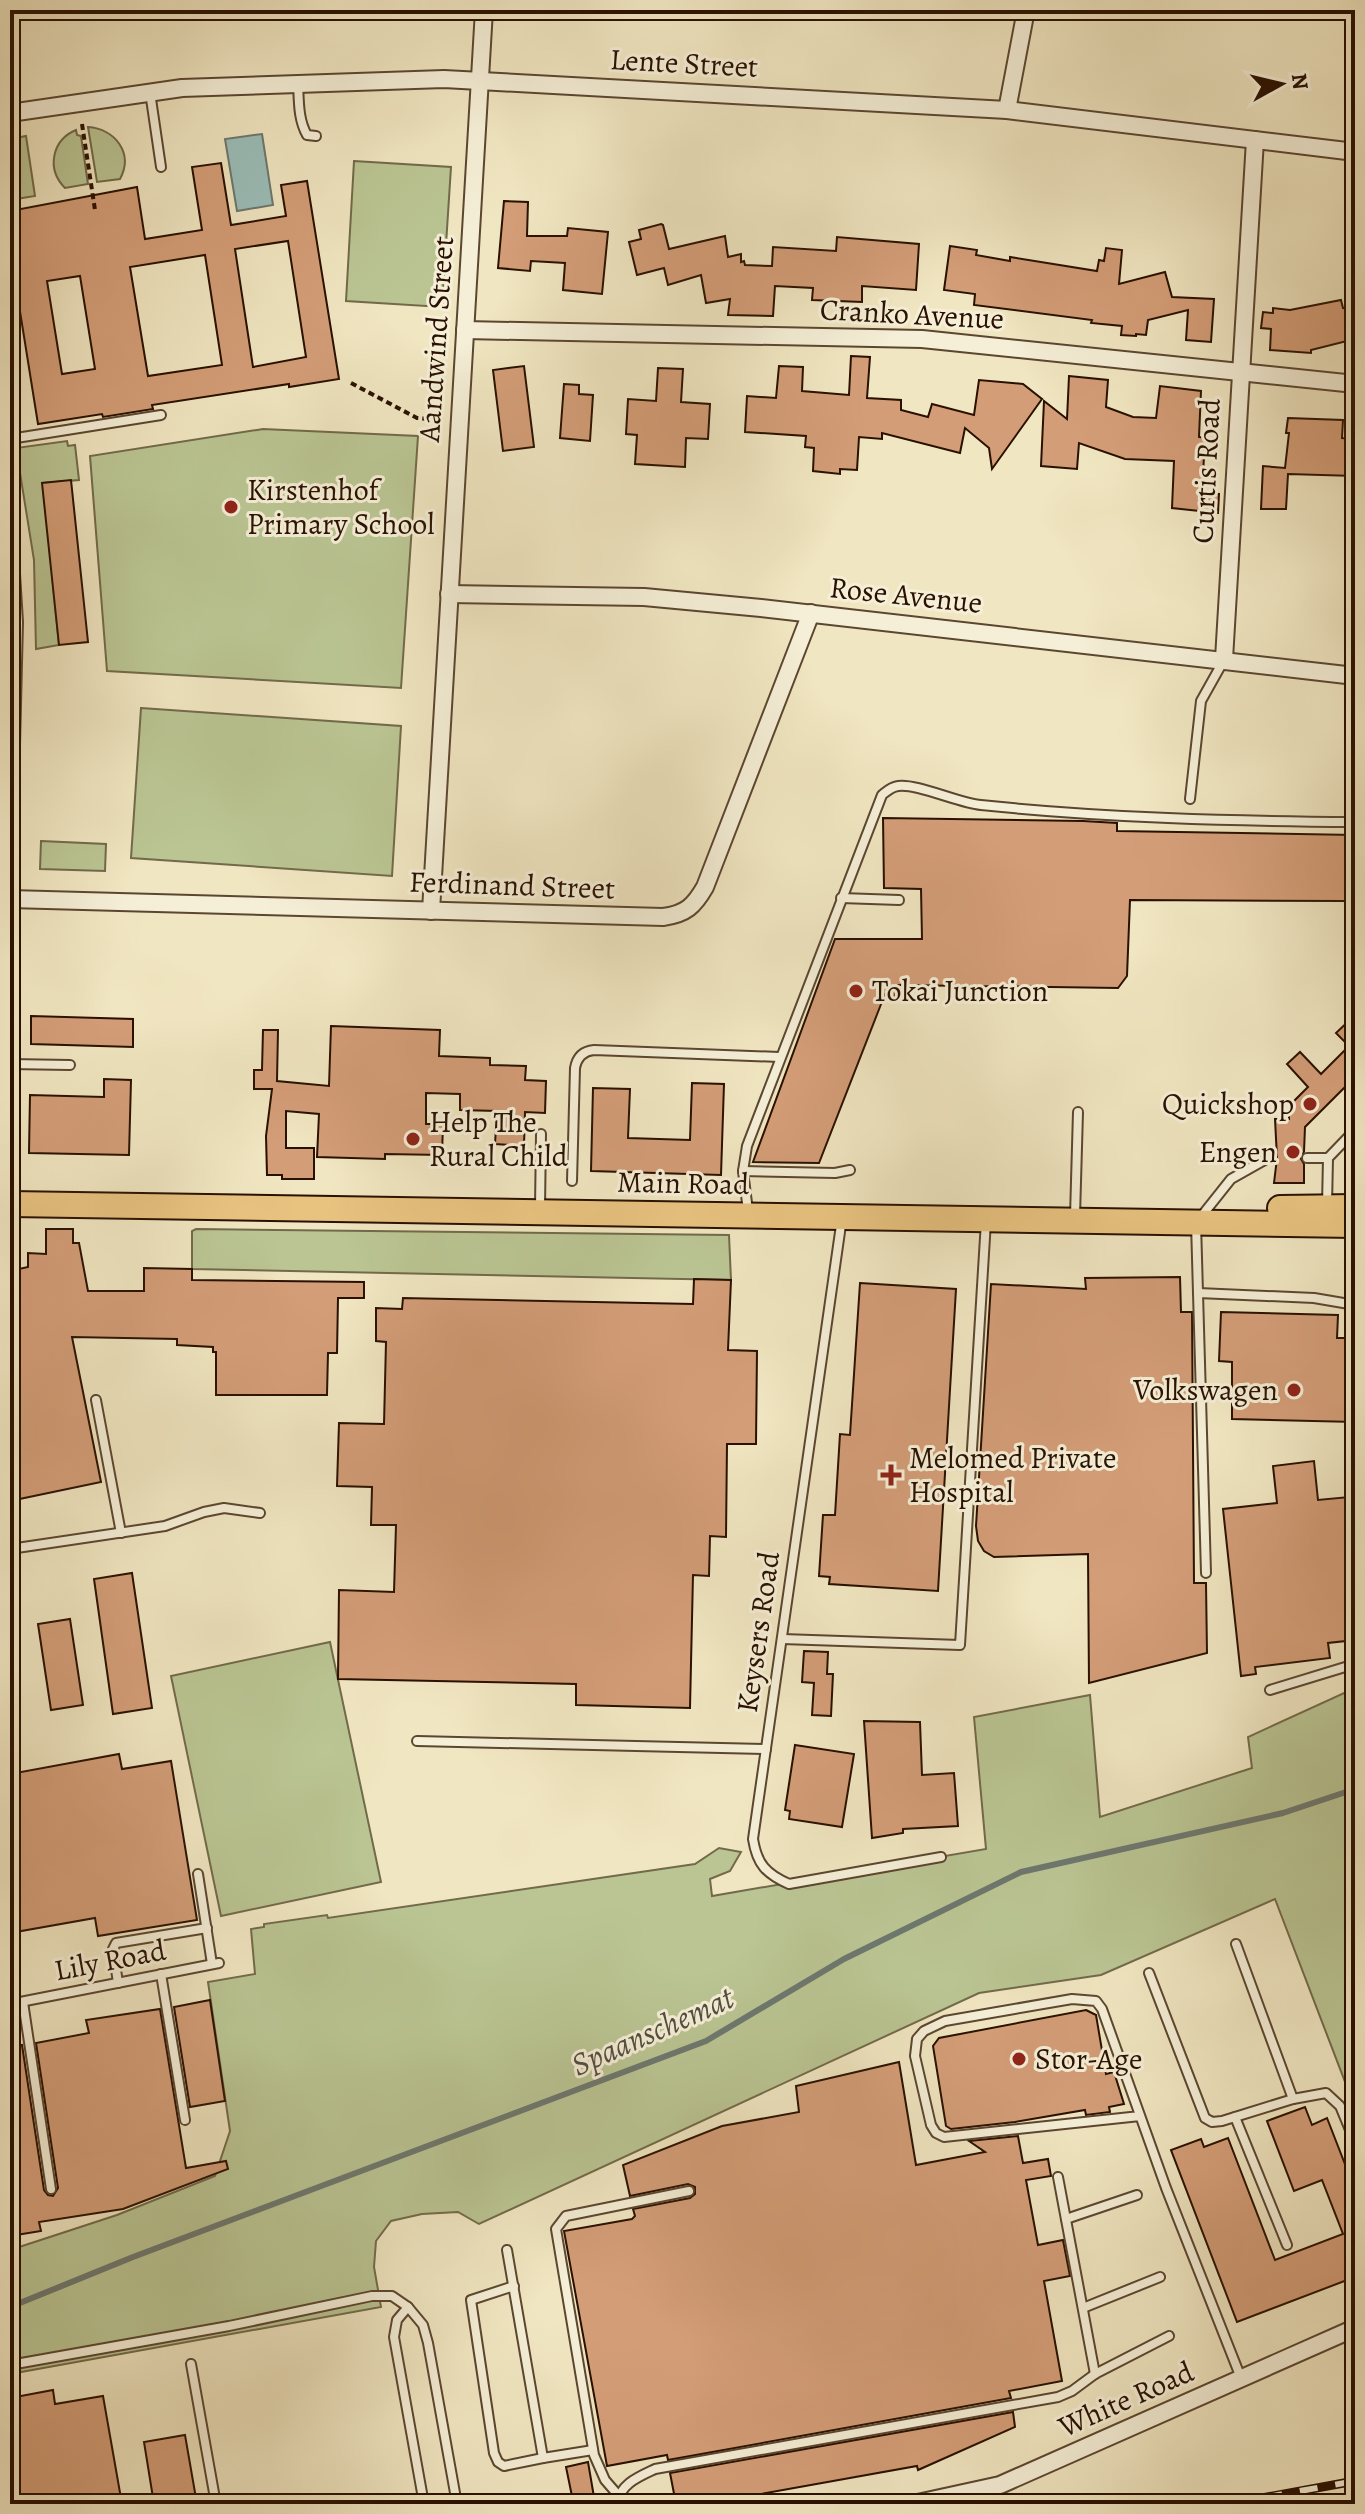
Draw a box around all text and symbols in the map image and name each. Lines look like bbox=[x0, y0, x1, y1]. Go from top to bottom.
street label: Lente Street bbox=[609, 39, 759, 87]
north arrow bbox=[1241, 44, 1321, 124]
text: N bbox=[1284, 71, 1316, 91]
street label: Aandwind Street bbox=[409, 235, 463, 444]
street label: Cranko Avenue bbox=[819, 289, 1005, 339]
street label: Curtis Road bbox=[1182, 397, 1230, 545]
place label: Kirstenhof Primary School bbox=[247, 470, 435, 544]
marker: Kirstenhof Primary School bbox=[222, 498, 240, 516]
street label: Rose Avenue bbox=[828, 567, 984, 623]
street label: Ferdinand Street bbox=[408, 861, 616, 909]
place label: Tokai Junction bbox=[872, 971, 1048, 1011]
marker: Tokai Junction bbox=[847, 982, 865, 1000]
place label: Quickshop bbox=[1162, 1084, 1294, 1124]
marker: Quickshop bbox=[1301, 1095, 1319, 1113]
place label: Help The Rural Child bbox=[429, 1102, 569, 1176]
marker: Help The Rural Child bbox=[404, 1130, 422, 1148]
place label: Engen bbox=[1199, 1132, 1277, 1172]
marker: Engen bbox=[1284, 1143, 1302, 1161]
street label: Main Road bbox=[616, 1162, 750, 1204]
place label: Volkswagen bbox=[1132, 1370, 1278, 1410]
marker: Volkswagen bbox=[1285, 1381, 1303, 1399]
place label: Melomed Private Hospital bbox=[909, 1438, 1116, 1512]
marker: Melomed Private Hospital bbox=[880, 1464, 902, 1486]
street label: Keysers Road bbox=[727, 1548, 789, 1715]
street label: Lily Road bbox=[51, 1929, 170, 1990]
water label: Spaanschemat bbox=[564, 1975, 742, 2086]
place label: Stor-Age bbox=[1035, 2039, 1143, 2079]
marker: Stor-Age bbox=[1010, 2050, 1028, 2068]
street label: White Road bbox=[1051, 2351, 1201, 2447]

